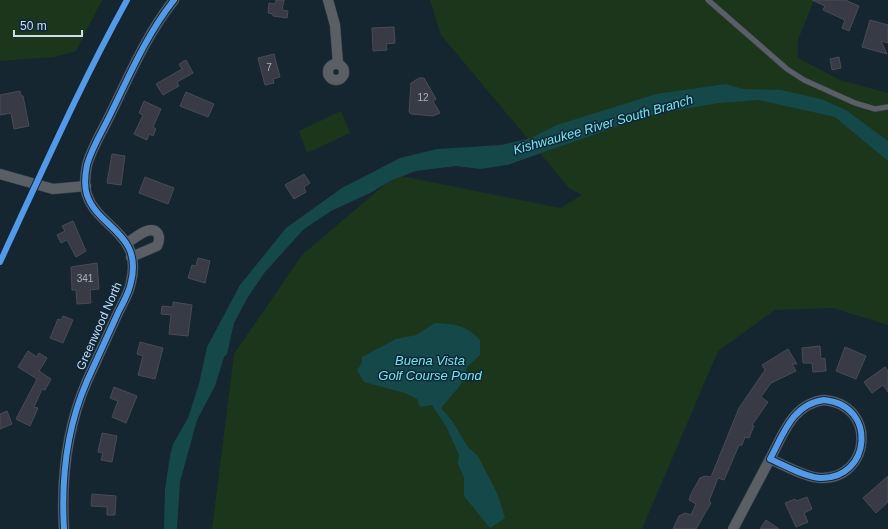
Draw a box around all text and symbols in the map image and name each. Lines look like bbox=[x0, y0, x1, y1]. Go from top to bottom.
scale bar bbox=[14, 12, 82, 38]
text: 50 m bbox=[20, 19, 47, 33]
house number: 7 bbox=[266, 62, 272, 73]
house number: 12 bbox=[417, 92, 429, 103]
water label: Kishwaukee River South Branch bbox=[511, 92, 695, 157]
house number: 341 bbox=[77, 273, 94, 284]
street label: Greenwood North bbox=[73, 280, 125, 372]
water label: Buena Vista Golf Course Pond bbox=[378, 353, 482, 383]

